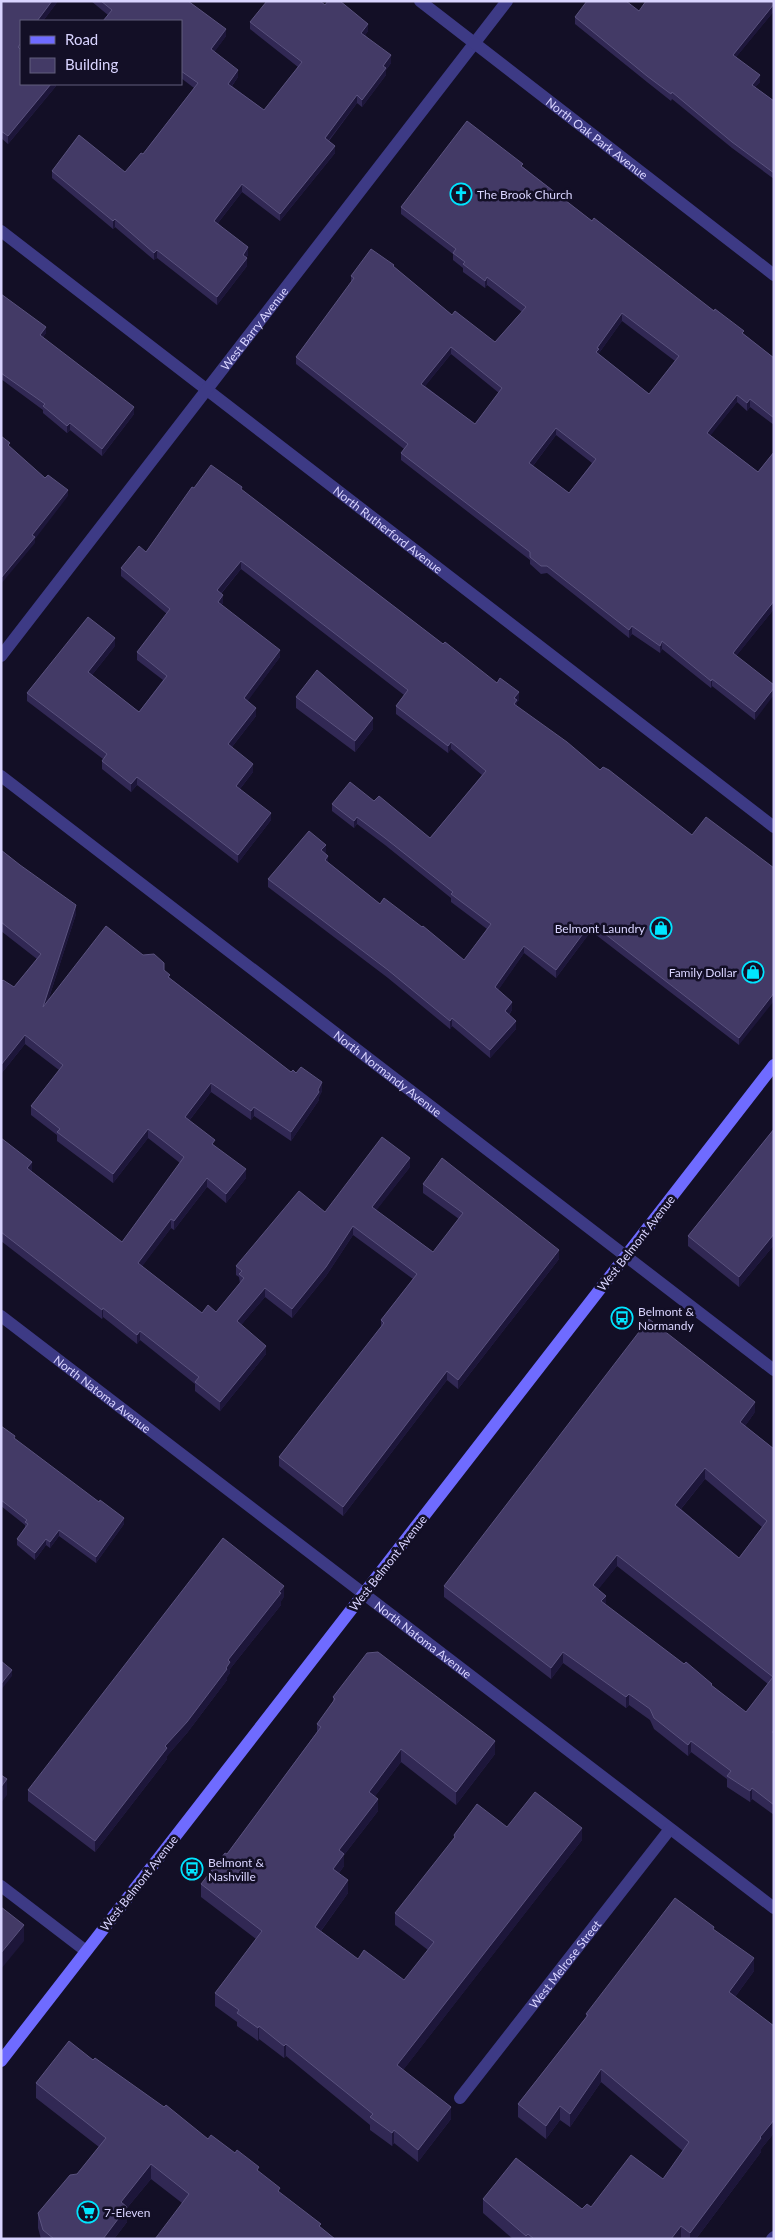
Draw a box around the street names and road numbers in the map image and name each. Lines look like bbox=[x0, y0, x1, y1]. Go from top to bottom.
street label: North Oak Park Avenue bbox=[543, 94, 651, 182]
street label: West Barry Avenue bbox=[217, 284, 291, 373]
street label: North Rutherford Avenue bbox=[331, 483, 446, 576]
street label: North Normandy Avenue bbox=[331, 1027, 445, 1120]
street label: West Belmont Avenue bbox=[594, 1192, 678, 1294]
street label: North Natoma Avenue bbox=[51, 1352, 154, 1436]
street label: West Belmont Avenue bbox=[346, 1512, 430, 1614]
street label: North Natoma Avenue bbox=[372, 1597, 475, 1681]
street label: West Belmont Avenue bbox=[97, 1832, 181, 1934]
street label: West Melrose Street bbox=[525, 1916, 604, 2011]

